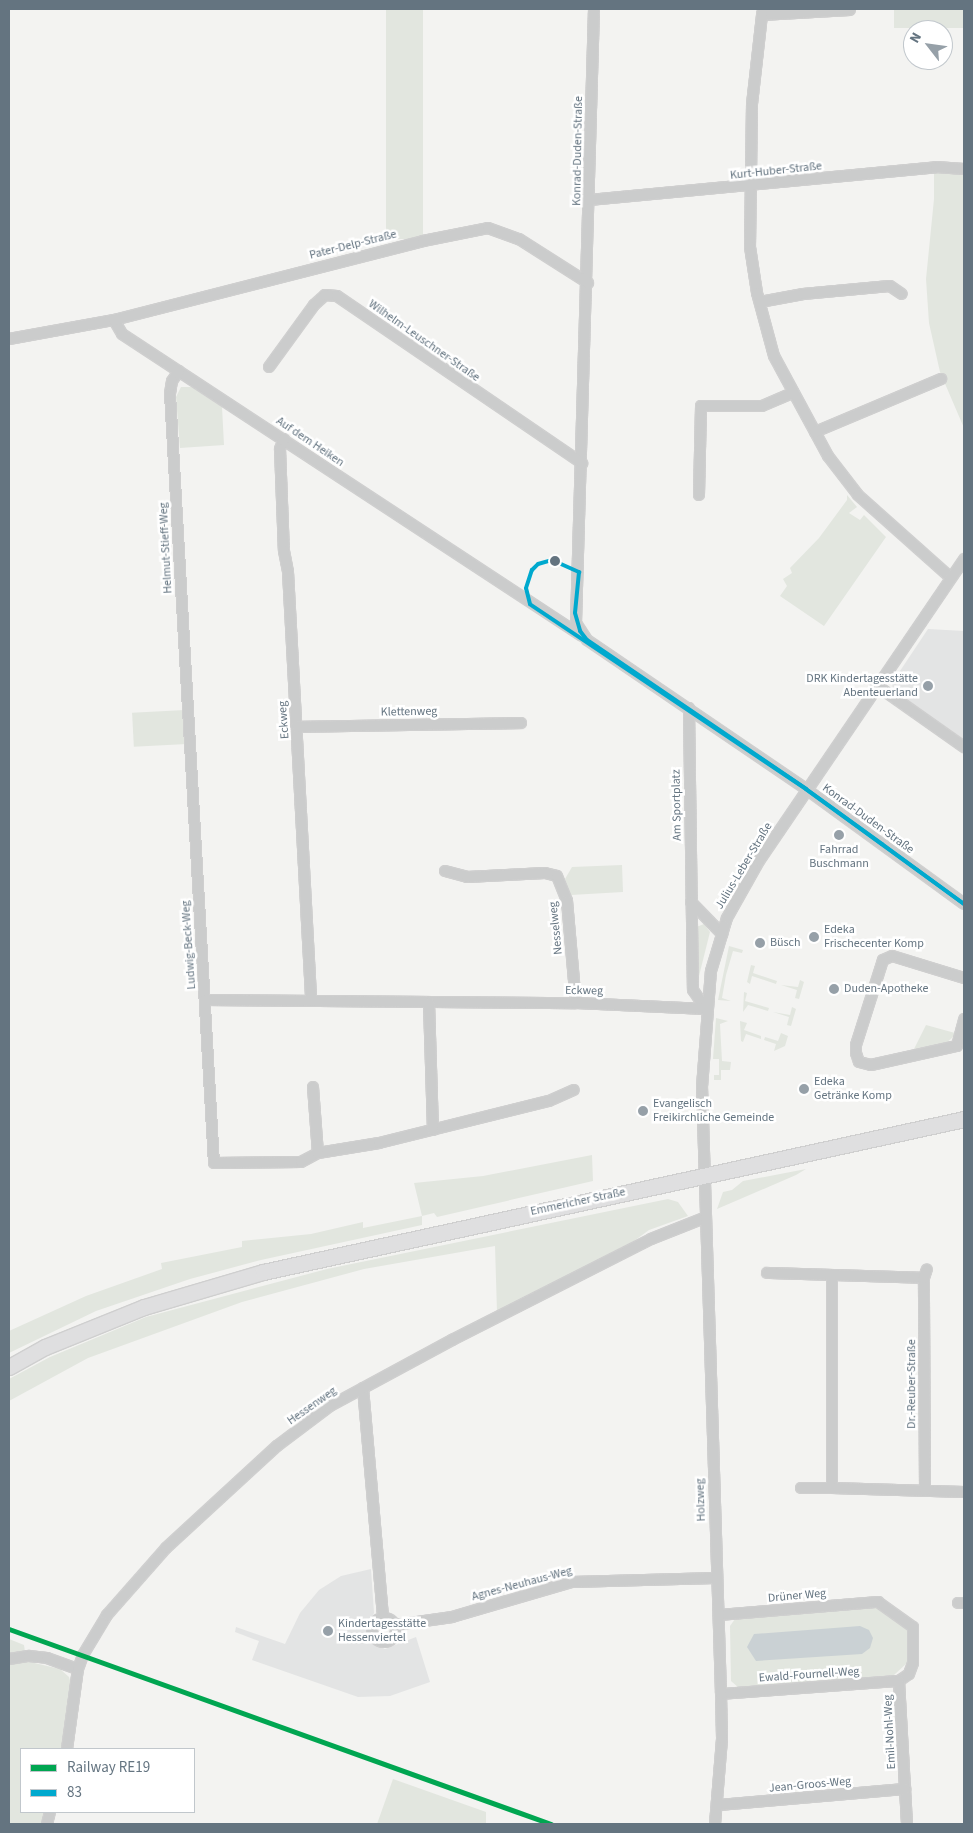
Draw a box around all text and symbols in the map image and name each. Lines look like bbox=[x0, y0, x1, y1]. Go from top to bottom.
north arrow bbox=[903, 20, 953, 70]
text: N bbox=[905, 29, 927, 47]
street label: Konrad-Duden-Straße bbox=[570, 96, 586, 206]
street label: Kurt-Huber-Straße bbox=[729, 159, 823, 183]
street label: Pater-Delp-Straße bbox=[308, 227, 398, 263]
street label: Wilhelm-Leuschner-Straße bbox=[365, 297, 483, 385]
street label: Auf dem Heiken bbox=[273, 414, 347, 470]
street label: Helmut-Stieff-Weg bbox=[156, 502, 176, 594]
unlabelled marker bbox=[550, 556, 560, 566]
place label: DRK Kindertagesstätte Abenteuerland bbox=[806, 672, 918, 700]
marker: DRK Kindertagesstätte Abenteuerland bbox=[922, 680, 934, 692]
street label: Eckweg bbox=[275, 701, 293, 739]
street label: Klettenweg bbox=[381, 704, 437, 720]
street label: Am Sportplatz bbox=[669, 769, 685, 841]
street label: Konrad-Duden-Straße bbox=[819, 781, 917, 857]
street label: Julius-Leber-Straße bbox=[713, 820, 775, 912]
marker: Fahrrad Buschmann bbox=[833, 829, 845, 841]
place label: Fahrrad Buschmann bbox=[809, 843, 869, 871]
street label: Ludwig-Beck-Weg bbox=[179, 900, 199, 990]
street label: Nesselweg bbox=[546, 901, 566, 955]
place label: Edeka Frischecenter Komp bbox=[824, 923, 924, 951]
marker: Edeka Frischecenter Komp bbox=[808, 931, 820, 943]
place label: Büsch bbox=[770, 936, 801, 950]
marker: Büsch bbox=[754, 937, 766, 949]
place label: Duden-Apotheke bbox=[844, 982, 928, 996]
street label: Eckweg bbox=[565, 983, 603, 999]
marker: Duden-Apotheke bbox=[828, 983, 840, 995]
place label: Edeka Getränke Komp bbox=[814, 1075, 892, 1103]
marker: Edeka Getränke Komp bbox=[798, 1083, 810, 1095]
place label: Evangelisch Freikirchliche Gemeinde bbox=[653, 1097, 774, 1125]
marker: Evangelisch Freikirchliche Gemeinde bbox=[637, 1105, 649, 1117]
street label: Emmericher Straße bbox=[529, 1185, 627, 1219]
street label: Dr.-Reuber-Straße bbox=[905, 1339, 919, 1429]
street label: Hessenweg bbox=[285, 1384, 339, 1428]
street label: Holzweg bbox=[693, 1478, 709, 1522]
street label: Agnes-Neuhaus-Weg bbox=[470, 1564, 574, 1604]
street label: Drüner Weg bbox=[767, 1586, 827, 1606]
place label: Kindertagesstätte Hessenviertel bbox=[338, 1617, 426, 1645]
marker: Kindertagesstätte Hessenviertel bbox=[322, 1625, 334, 1637]
street label: Ewald-Fournell-Weg bbox=[758, 1664, 860, 1686]
street label: Emil-Nohl-Weg bbox=[881, 1694, 899, 1770]
legend bbox=[20, 1748, 195, 1813]
text: Railway RE19 bbox=[67, 1757, 150, 1778]
street label: Jean-Groos-Weg bbox=[768, 1774, 852, 1796]
text: 83 bbox=[67, 1782, 82, 1803]

